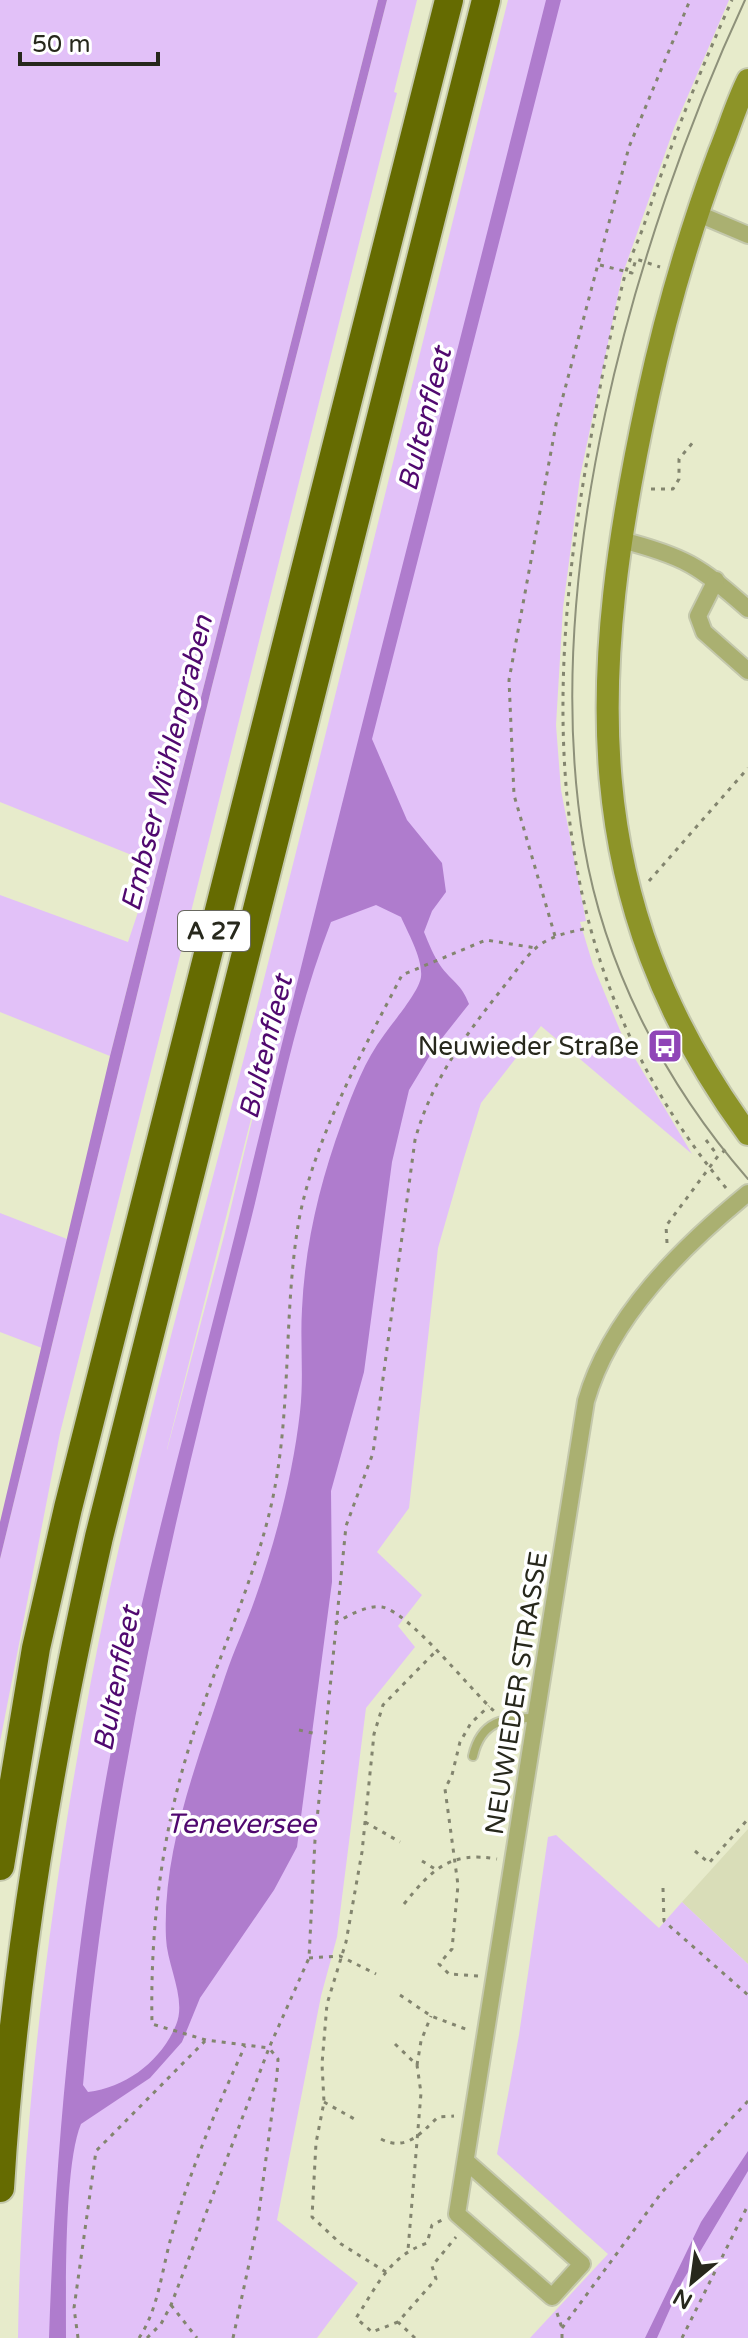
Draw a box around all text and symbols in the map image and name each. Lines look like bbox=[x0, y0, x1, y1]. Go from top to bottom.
scale bar bbox=[20, 16, 158, 66]
text: 50 m bbox=[32, 30, 90, 59]
water label: Bultenfleet bbox=[391, 341, 460, 494]
water label: Embser Mühlengraben bbox=[114, 611, 220, 915]
road number: A 27 bbox=[178, 911, 250, 951]
water label: Bultenfleet bbox=[232, 969, 301, 1122]
bus stop icon: Neuwieder Straße bbox=[646, 1027, 684, 1065]
place label: Neuwieder Straße bbox=[418, 1031, 639, 1062]
street label: NEUWIEDER STRASSE bbox=[479, 1549, 554, 1837]
water label: Bultenfleet bbox=[86, 1601, 148, 1754]
water label: Teneversee bbox=[166, 1807, 318, 1841]
north arrow bbox=[652, 2242, 732, 2322]
text: N bbox=[669, 2283, 697, 2314]

